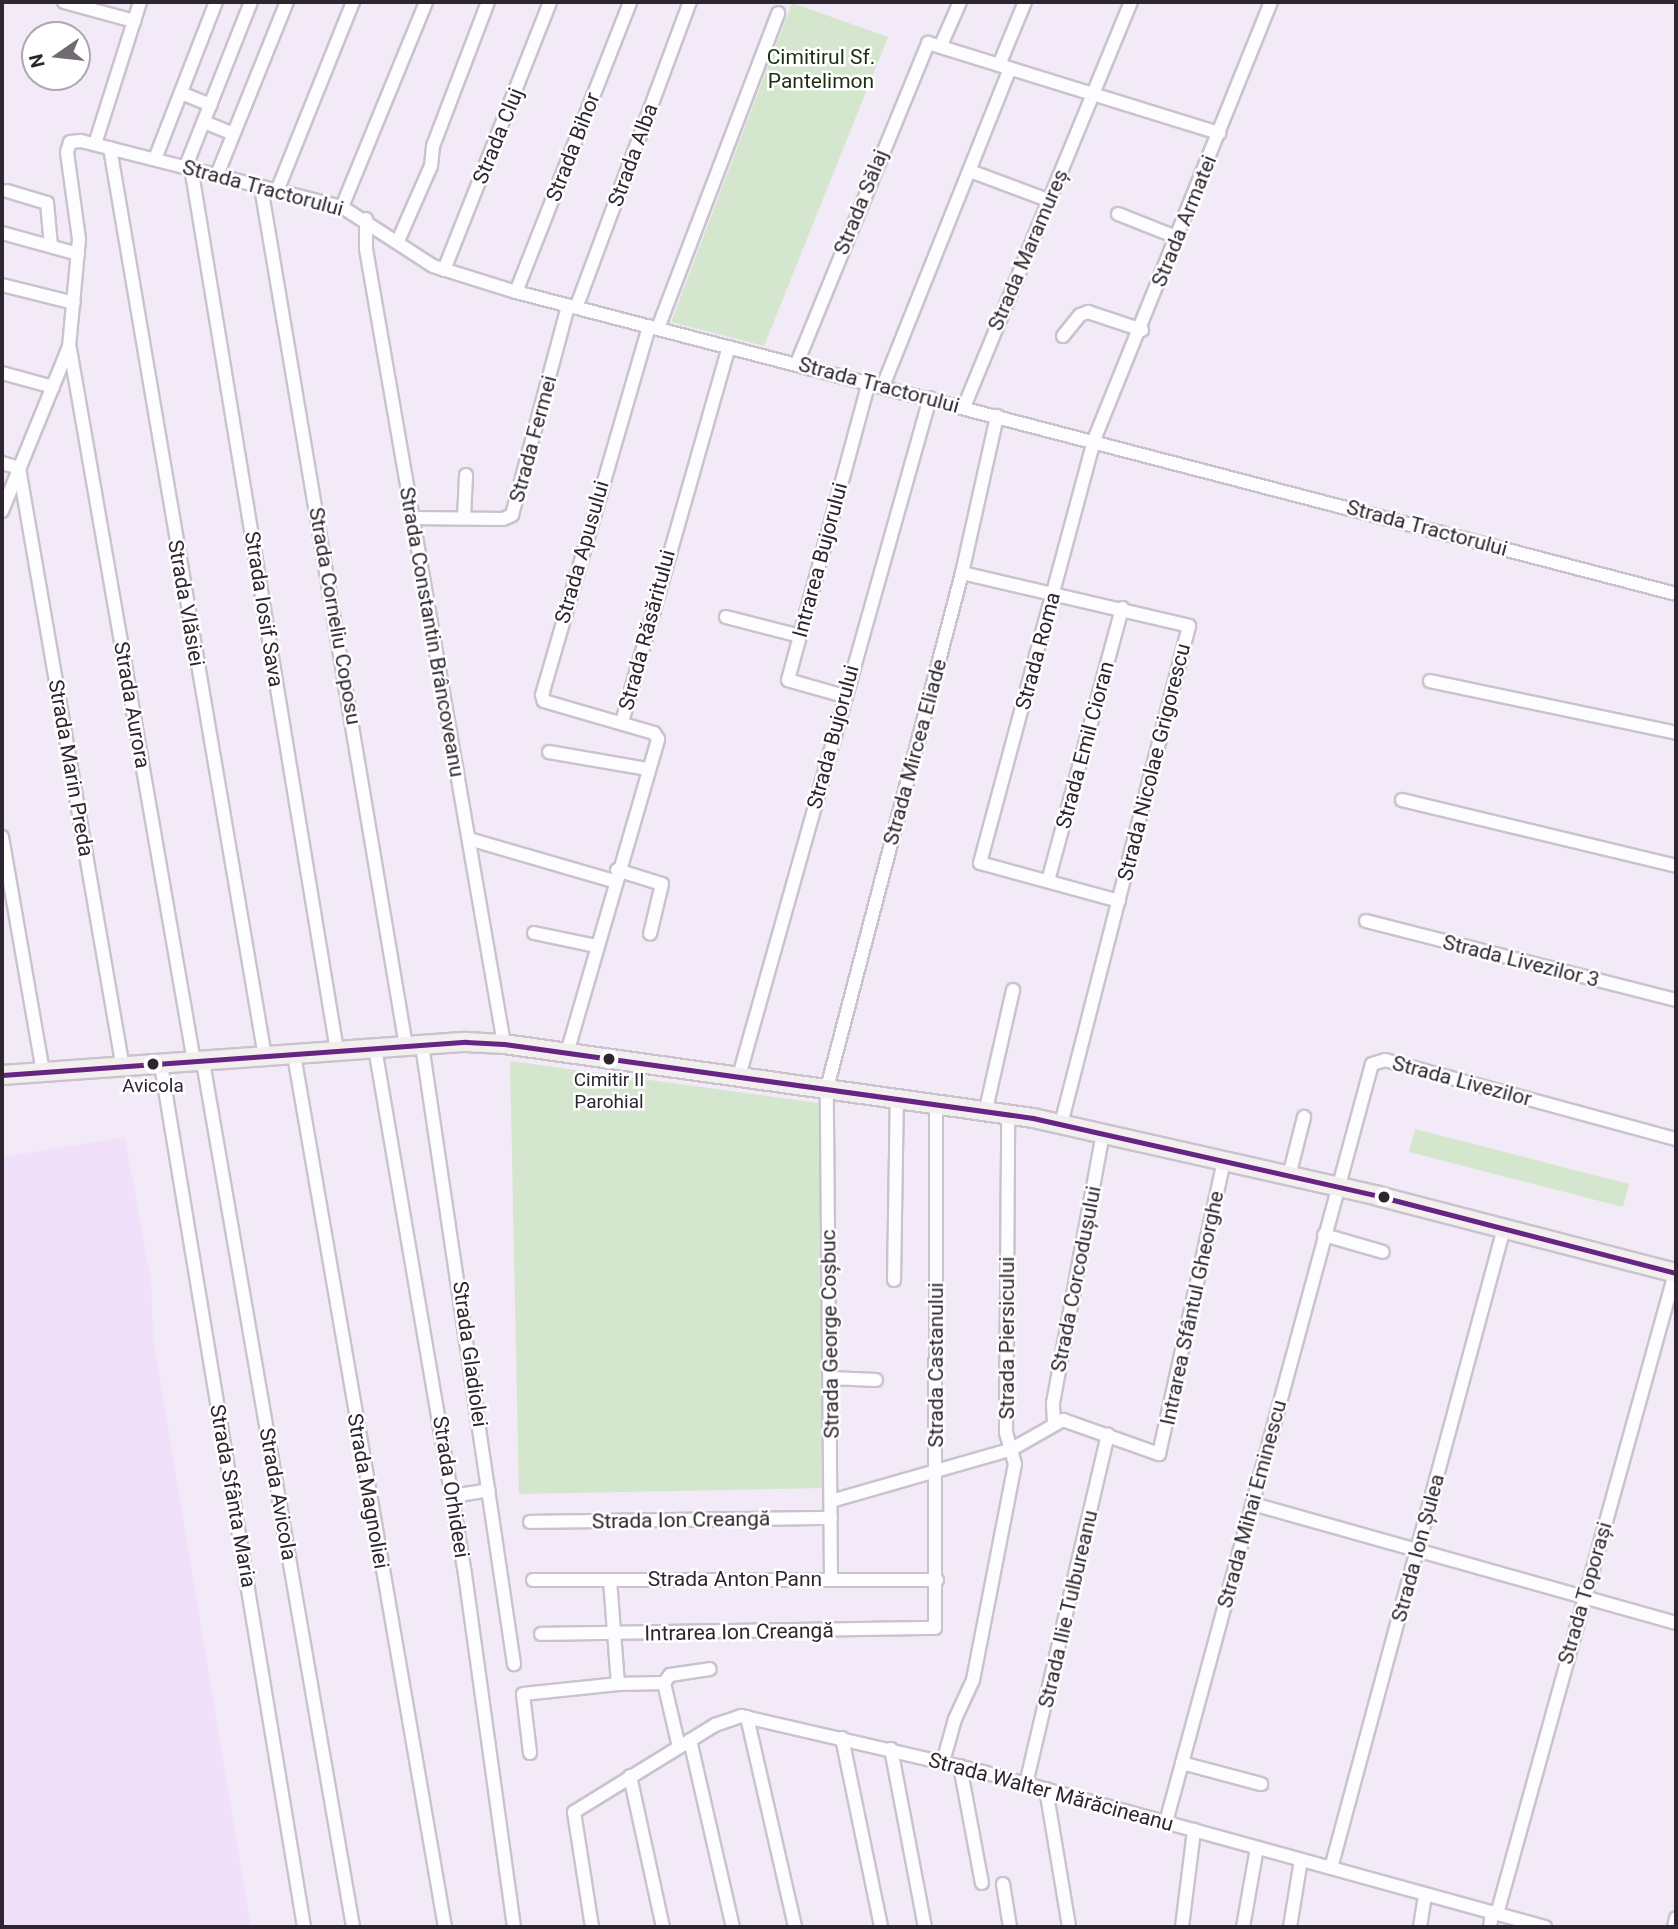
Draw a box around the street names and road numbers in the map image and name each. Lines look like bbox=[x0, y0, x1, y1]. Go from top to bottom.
street label: Strada Cluj bbox=[467, 84, 529, 188]
street label: Strada Bihor bbox=[541, 89, 605, 205]
street label: Strada Alba bbox=[603, 100, 663, 210]
street label: Strada Sălaj bbox=[828, 146, 894, 258]
street label: Strada Armatei bbox=[1146, 152, 1222, 290]
street label: Strada Tractorului bbox=[180, 154, 346, 222]
street label: Strada Maramureș bbox=[983, 166, 1073, 334]
street label: Strada Tractorului bbox=[796, 351, 962, 419]
street label: Strada Fermei bbox=[504, 373, 562, 505]
street label: Strada Apusului bbox=[550, 478, 614, 626]
street label: Intrarea Bujorului bbox=[787, 480, 853, 640]
street label: Strada Constantin Brâncoveanu bbox=[394, 485, 470, 779]
street label: Strada Tractorului bbox=[1344, 494, 1510, 562]
street label: Strada Corneliu Coposu bbox=[303, 505, 367, 727]
street label: Strada Iosif Sava bbox=[239, 529, 289, 689]
street label: Strada Vlăsiei bbox=[162, 538, 210, 668]
street label: Strada Răsăritului bbox=[613, 547, 681, 713]
street label: Strada Roma bbox=[1010, 589, 1066, 713]
street label: Strada Aurora bbox=[108, 640, 156, 770]
street label: Strada Nicolae Grigorescu bbox=[1112, 641, 1196, 883]
street label: Strada Mircea Eliade bbox=[878, 656, 952, 848]
street label: Strada Emil Cioran bbox=[1051, 659, 1119, 831]
street label: Strada Bujorului bbox=[802, 662, 864, 812]
street label: Strada Marin Preda bbox=[43, 678, 99, 858]
street label: Strada Livezilor 3 bbox=[1440, 929, 1602, 993]
street label: Strada Livezilor bbox=[1390, 1050, 1534, 1112]
street label: Strada Corcodușului bbox=[1046, 1184, 1106, 1374]
street label: Intrarea Sfântul Gheorghe bbox=[1155, 1189, 1229, 1427]
street label: Strada George Coșbuc bbox=[816, 1229, 844, 1439]
street label: Strada Piersicului bbox=[994, 1257, 1020, 1419]
street label: Strada Gladiolei bbox=[447, 1279, 493, 1429]
street label: Strada Castanului bbox=[923, 1282, 949, 1448]
street label: Strada Mihai Eminescu bbox=[1212, 1397, 1292, 1611]
street label: Strada Sfânta Maria bbox=[204, 1402, 262, 1590]
street label: Strada Magnoliei bbox=[342, 1411, 394, 1571]
street label: Strada Orhideei bbox=[427, 1414, 475, 1560]
street label: Strada Avicola bbox=[254, 1426, 302, 1562]
street label: Strada Ion Șulea bbox=[1386, 1471, 1450, 1625]
street label: Strada Ion Creangă bbox=[592, 1506, 770, 1534]
street label: Strada Ilie Tulbureanu bbox=[1033, 1508, 1103, 1710]
street label: Strada Toporași bbox=[1553, 1519, 1617, 1667]
street label: Strada Anton Pann bbox=[648, 1566, 822, 1592]
street label: Intrarea Ion Creangă bbox=[644, 1618, 834, 1646]
street label: Strada Walter Mărăcineanu bbox=[926, 1747, 1176, 1837]

